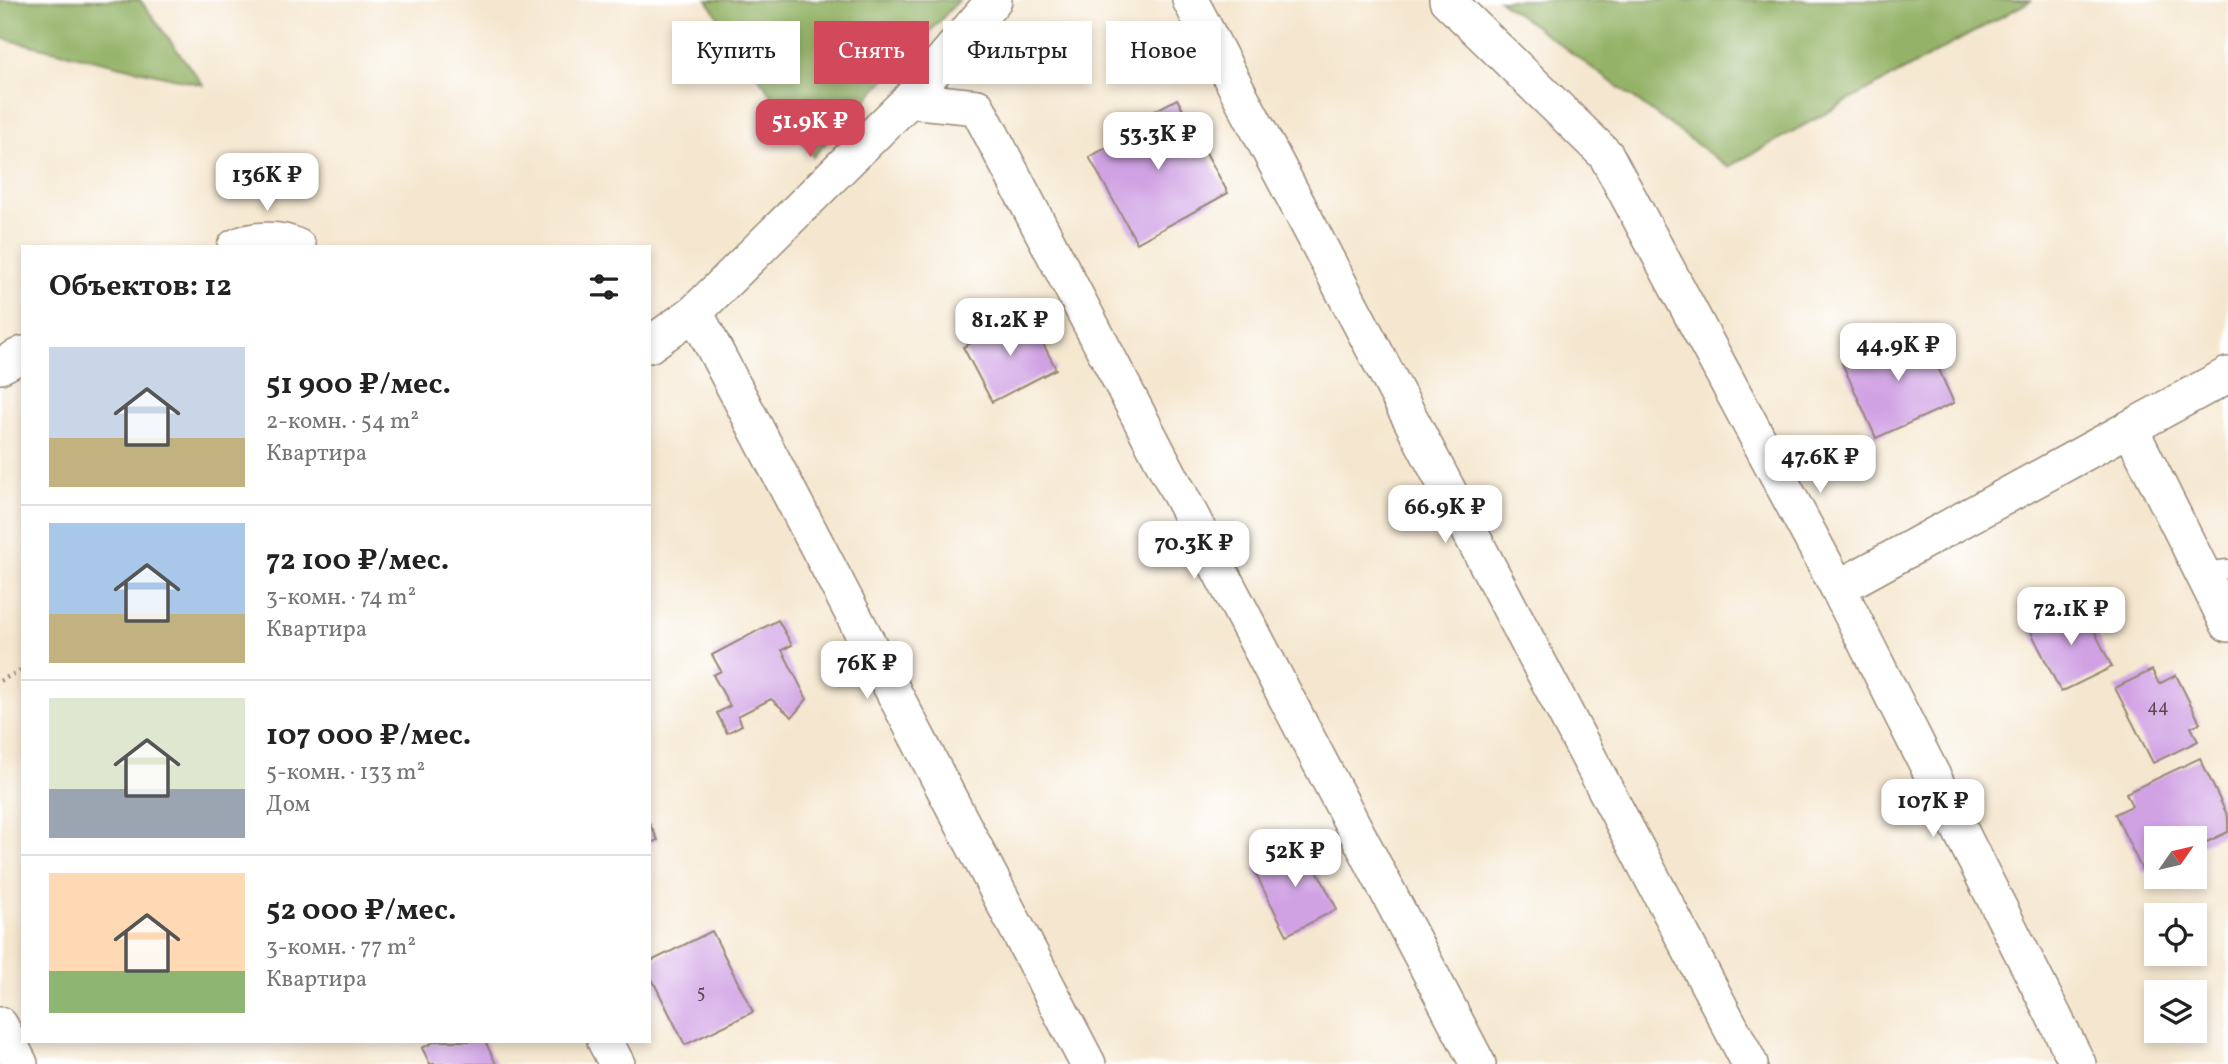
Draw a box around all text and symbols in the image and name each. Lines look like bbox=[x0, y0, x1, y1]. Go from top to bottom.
chip: Купить bbox=[672, 21, 800, 84]
chip: Снять bbox=[814, 21, 929, 84]
chip: Фильтры bbox=[943, 21, 1092, 84]
chip: Новое bbox=[1106, 21, 1221, 84]
pin: 51.9K ₽ bbox=[745, 100, 875, 159]
text: 51.9K ₽ bbox=[772, 106, 848, 138]
pin: 53.3K ₽ bbox=[1093, 113, 1223, 172]
text: 53.3K ₽ bbox=[1119, 119, 1197, 151]
pin: 136K ₽ bbox=[210, 154, 324, 213]
text: 136K ₽ bbox=[232, 160, 302, 192]
text: Объектов: 12 bbox=[49, 266, 232, 308]
icon: filters bbox=[585, 268, 623, 306]
pin: 81.2K ₽ bbox=[945, 298, 1075, 358]
text: 81.2K ₽ bbox=[971, 305, 1049, 337]
pin: 44.9K ₽ bbox=[1833, 324, 1963, 383]
text: 44.9K ₽ bbox=[1856, 330, 1940, 362]
text: 51 900 ₽/мес. bbox=[266, 364, 451, 406]
icon: home bbox=[105, 375, 189, 459]
text: 2-комн. · 54 m² bbox=[266, 406, 419, 438]
pin: 47.6K ₽ bbox=[1755, 435, 1885, 495]
text: Квартира bbox=[266, 438, 367, 470]
text: 47.6K ₽ bbox=[1781, 442, 1859, 474]
pin: 66.9K ₽ bbox=[1380, 486, 1510, 545]
text: 66.9K ₽ bbox=[1404, 492, 1486, 524]
pin: 70.3K ₽ bbox=[1129, 522, 1259, 581]
text: 70.3K ₽ bbox=[1154, 528, 1234, 560]
text: 72 100 ₽/мес. bbox=[266, 540, 449, 582]
icon: home bbox=[105, 551, 189, 635]
text: 3-комн. · 74 m² bbox=[266, 582, 416, 614]
pin: 72.1K ₽ bbox=[2006, 588, 2136, 647]
text: 72.1K ₽ bbox=[2033, 594, 2109, 626]
text: Квартира bbox=[266, 614, 367, 646]
pin: 76K ₽ bbox=[818, 642, 916, 701]
text: 76K ₽ bbox=[837, 648, 897, 680]
house number: 44 bbox=[2147, 695, 2169, 720]
text: 107 000 ₽/мес. bbox=[266, 715, 471, 757]
icon: home bbox=[105, 726, 189, 810]
text: 5-комн. · 133 m² bbox=[266, 757, 425, 789]
pin: 107K ₽ bbox=[1876, 780, 1990, 839]
text: 107K ₽ bbox=[1897, 786, 1969, 818]
text: Дом bbox=[266, 789, 310, 821]
north arrow bbox=[2144, 826, 2207, 889]
map controls bbox=[2144, 826, 2207, 1043]
pin: 52K ₽ bbox=[1246, 830, 1344, 889]
text: 52K ₽ bbox=[1265, 836, 1325, 868]
text: 52 000 ₽/мес. bbox=[266, 890, 456, 932]
icon: home bbox=[105, 901, 189, 985]
button: locate bbox=[2144, 903, 2207, 966]
text: 3-комн. · 77 m² bbox=[266, 932, 416, 964]
text: Квартира bbox=[266, 964, 367, 996]
button: layers bbox=[2144, 980, 2207, 1043]
house number: 5 bbox=[697, 981, 705, 1006]

